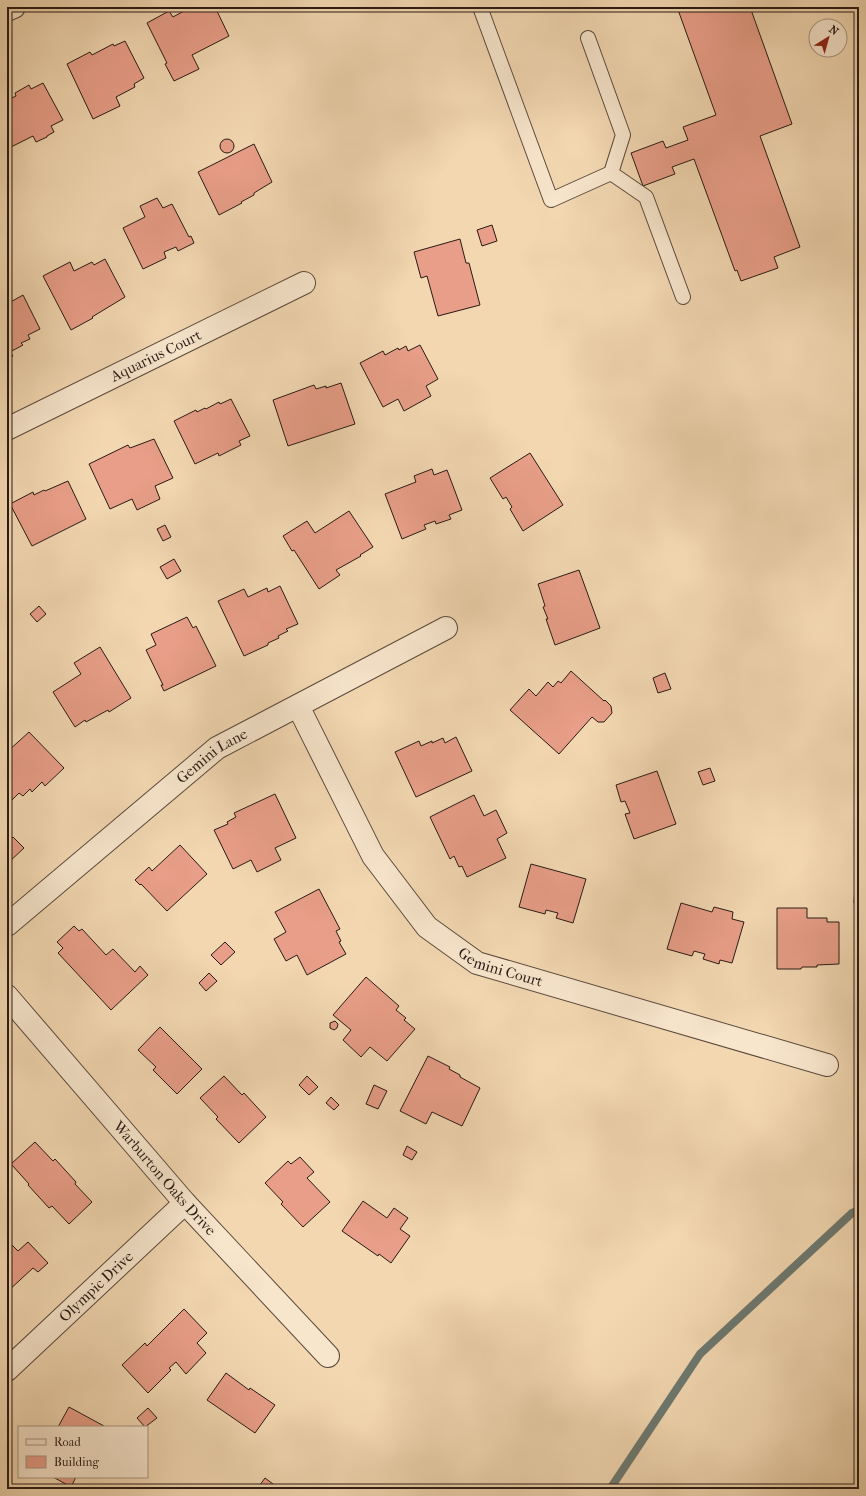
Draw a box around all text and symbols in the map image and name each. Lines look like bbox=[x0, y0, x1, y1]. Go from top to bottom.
north arrow bbox=[808, 18, 848, 58]
text: N bbox=[826, 23, 841, 39]
street label: Aquarius Court bbox=[107, 326, 205, 386]
street label: Gemini Lane bbox=[173, 724, 251, 787]
street label: Gemini Court bbox=[455, 943, 546, 991]
street label: Warburton Oaks Drive bbox=[109, 1117, 220, 1240]
street label: Olympic Drive bbox=[55, 1247, 137, 1326]
legend bbox=[18, 1426, 148, 1478]
text: Road bbox=[54, 1435, 81, 1449]
text: Building bbox=[54, 1455, 99, 1469]

